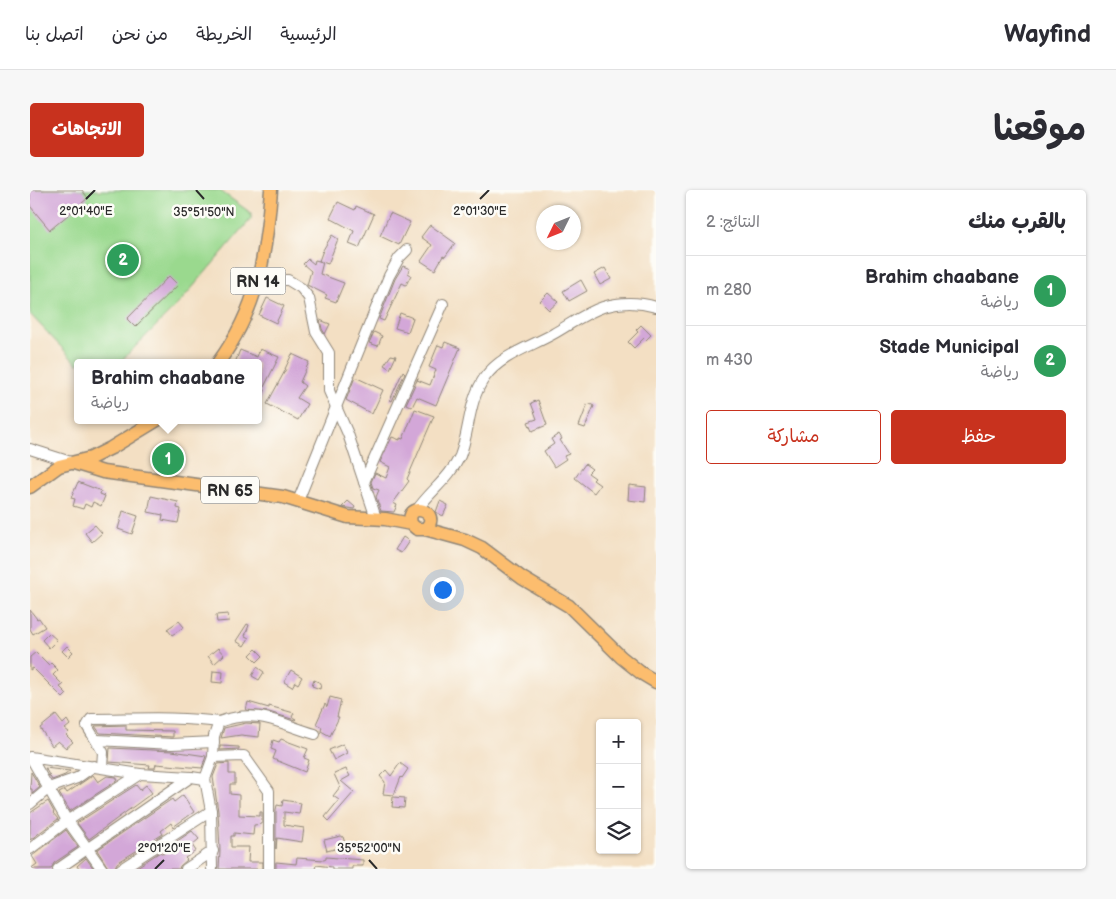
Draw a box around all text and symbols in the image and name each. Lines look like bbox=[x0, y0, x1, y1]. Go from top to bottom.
text: Wayfind bbox=[1004, 20, 1091, 49]
text: اتصل بنا bbox=[25, 24, 84, 45]
text: من نحن bbox=[112, 24, 168, 45]
text: الخريطة bbox=[196, 24, 252, 45]
text: الرئيسية bbox=[280, 24, 337, 45]
button: الاتجاهات bbox=[30, 103, 144, 157]
text: موقعنا bbox=[993, 108, 1086, 151]
text: 2°01'40"E bbox=[59, 204, 113, 219]
text: 2°01'30"E bbox=[453, 204, 507, 219]
text: 35°51'50"N bbox=[173, 205, 235, 220]
north arrow bbox=[536, 205, 581, 250]
text: بالقرب منك bbox=[968, 209, 1066, 234]
text: النتائج: 2 bbox=[706, 213, 760, 232]
pin: 2 bbox=[107, 241, 139, 279]
text: Brahim chaabane bbox=[865, 266, 1019, 289]
road number: RN 14 bbox=[230, 268, 286, 294]
text: 280 m bbox=[706, 281, 752, 300]
text: 1 bbox=[1047, 281, 1053, 300]
text: رياضة bbox=[981, 293, 1019, 312]
text: Stade Municipal bbox=[879, 336, 1019, 359]
text: 430 m bbox=[706, 351, 753, 370]
text: 2 bbox=[1045, 351, 1055, 370]
popup bbox=[74, 359, 262, 424]
text: رياضة bbox=[981, 363, 1019, 382]
text: Brahim chaabane bbox=[91, 367, 245, 390]
text: رياضة bbox=[91, 394, 129, 413]
button: مشاركة bbox=[706, 410, 881, 464]
button: حفظ bbox=[891, 410, 1066, 464]
pin: 1 bbox=[152, 440, 184, 478]
road number: RN 65 bbox=[201, 476, 259, 504]
your location bbox=[430, 577, 456, 603]
map controls bbox=[596, 719, 641, 854]
button: + bbox=[596, 719, 641, 764]
button: − bbox=[596, 764, 641, 809]
button: layers bbox=[596, 809, 641, 854]
text: 2°01'20"E bbox=[137, 841, 191, 856]
text: 35°52'00"N bbox=[337, 841, 401, 856]

